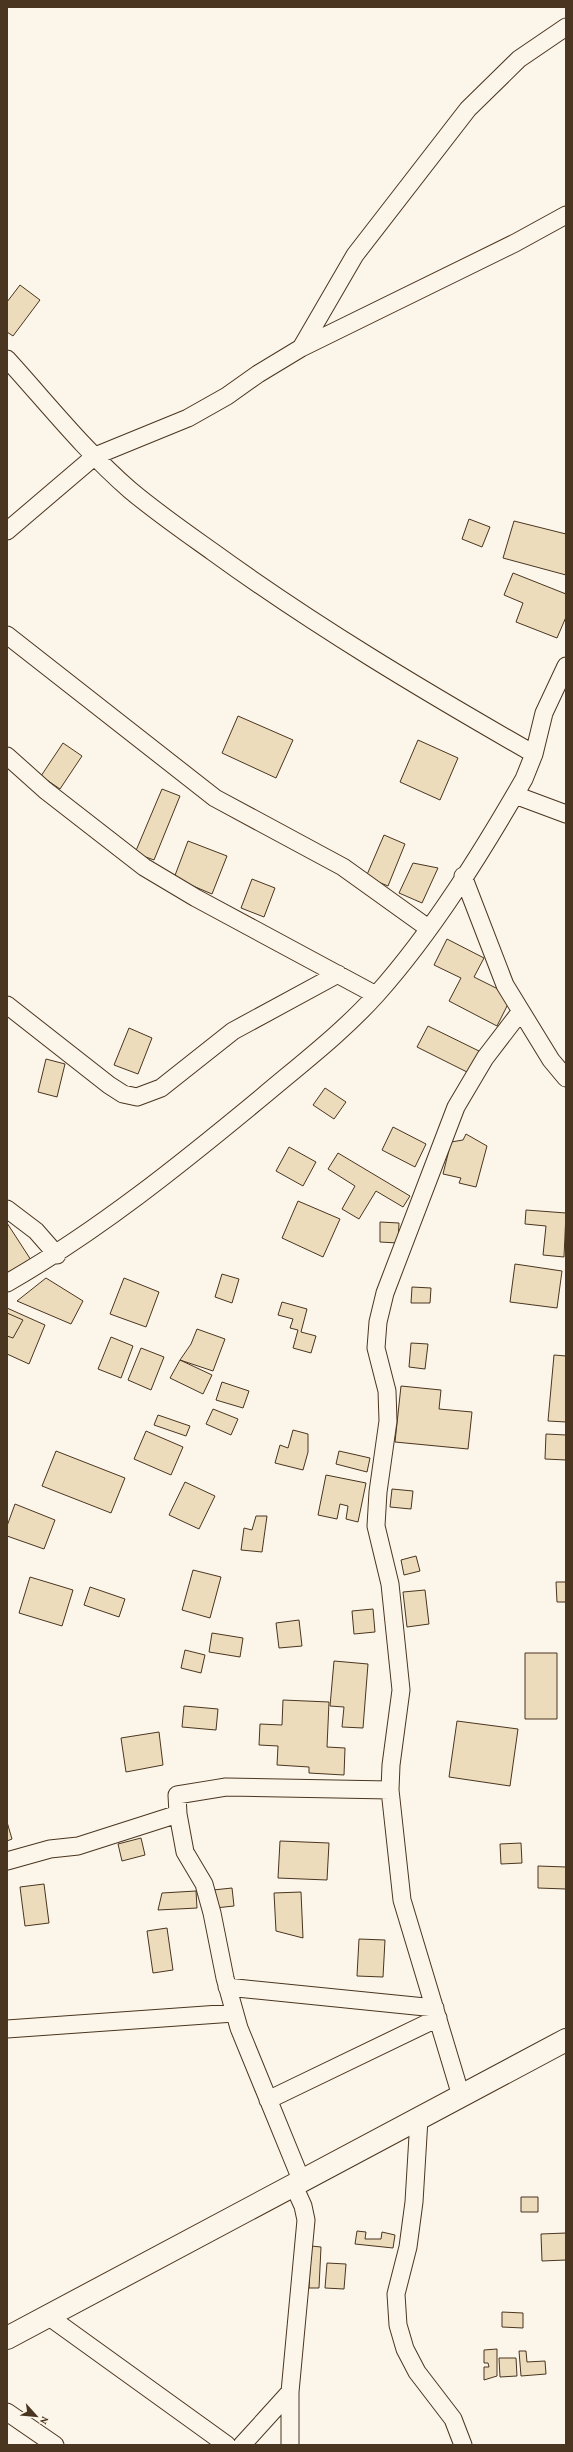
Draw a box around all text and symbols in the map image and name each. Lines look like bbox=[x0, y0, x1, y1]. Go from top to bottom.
north arrow bbox=[16, 2396, 56, 2436]
text: N bbox=[38, 2414, 52, 2427]

